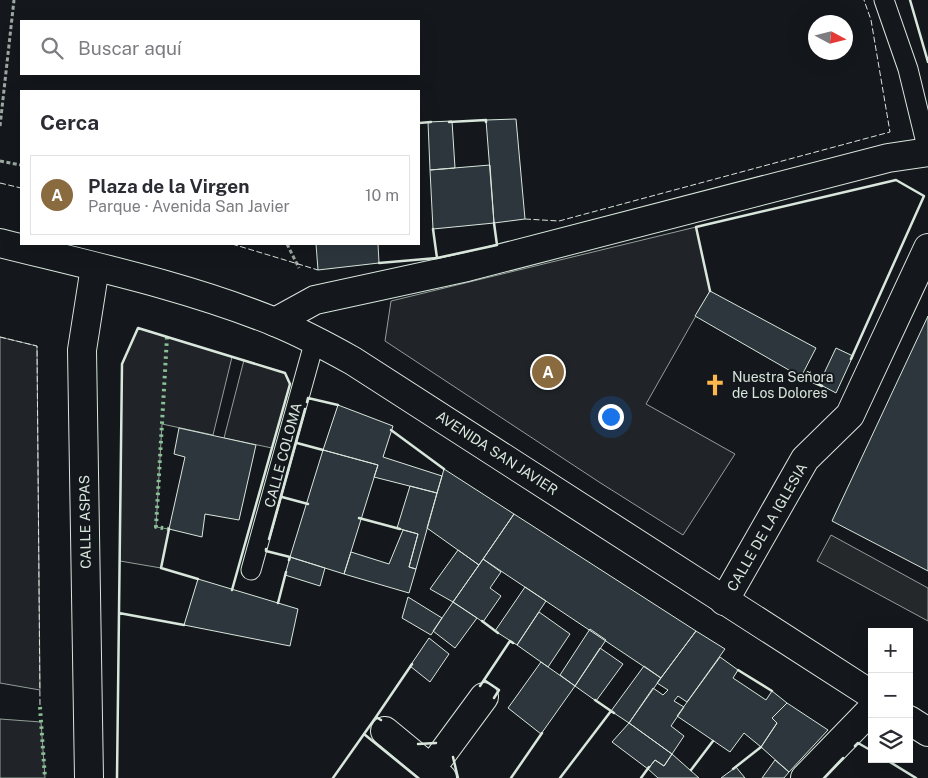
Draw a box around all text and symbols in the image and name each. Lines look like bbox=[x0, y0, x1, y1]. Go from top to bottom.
north arrow bbox=[808, 15, 853, 60]
search box bbox=[20, 20, 420, 75]
icon: search bbox=[38, 34, 66, 62]
text: Buscar aquí bbox=[78, 37, 182, 59]
text: Cerca bbox=[40, 110, 99, 135]
text: Plaza de la Virgen bbox=[88, 175, 250, 197]
text: A bbox=[51, 186, 63, 205]
text: 10 m bbox=[365, 186, 399, 205]
text: Parque · Avenida San Javier bbox=[88, 197, 290, 216]
pin: A bbox=[532, 353, 564, 391]
place label: Nuestra Señora de Los Dolores bbox=[732, 369, 834, 401]
church icon: Nuestra Señora de Los Dolores bbox=[702, 372, 728, 398]
street label: CALLE COLOMA bbox=[261, 401, 305, 509]
your location bbox=[598, 404, 624, 430]
street label: AVENIDA SAN JAVIER bbox=[433, 408, 561, 498]
street label: CALLE DE LA IGLESIA bbox=[724, 460, 810, 594]
street label: CALLE ASPAS bbox=[76, 475, 94, 569]
map controls bbox=[868, 628, 913, 763]
button: + bbox=[868, 628, 913, 673]
button: − bbox=[868, 673, 913, 718]
button: layers bbox=[868, 718, 913, 763]

